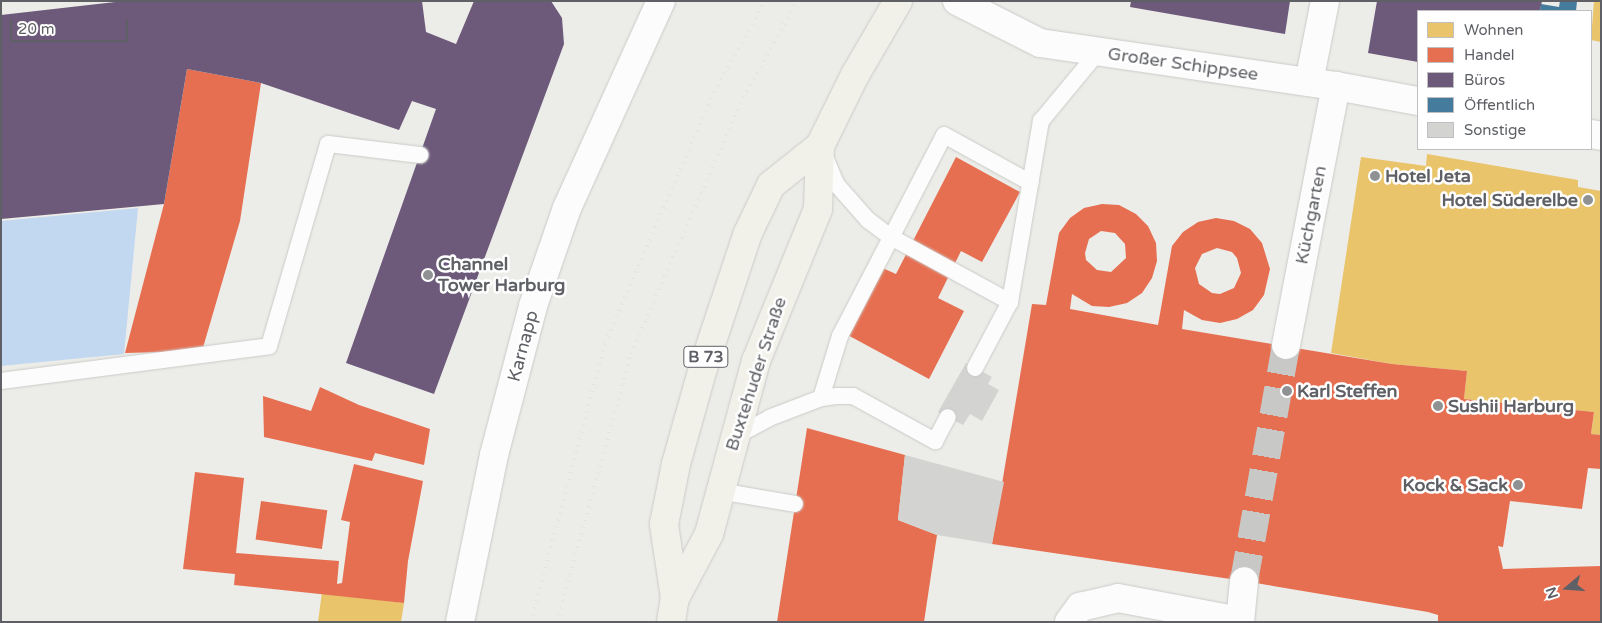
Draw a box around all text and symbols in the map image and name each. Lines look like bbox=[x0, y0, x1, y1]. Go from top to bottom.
scale bar bbox=[12, 10, 130, 42]
legend bbox=[1417, 10, 1592, 150]
text: 20 m bbox=[18, 20, 55, 38]
text: Wohnen bbox=[1464, 21, 1524, 39]
street label: Großer Schippsee bbox=[1106, 43, 1260, 85]
text: Handel bbox=[1464, 46, 1515, 64]
text: Büros bbox=[1464, 71, 1505, 89]
text: Öffentlich bbox=[1464, 96, 1535, 114]
text: Sonstige bbox=[1464, 121, 1526, 139]
street label: Küchgarten bbox=[1291, 164, 1331, 266]
place label: Hotel Jeta bbox=[1385, 165, 1471, 187]
marker: Hotel Jeta bbox=[1369, 170, 1381, 182]
place label: Hotel Süderelbe bbox=[1441, 189, 1578, 211]
marker: Hotel Süderelbe bbox=[1582, 194, 1594, 206]
place label: Channel Tower Harburg bbox=[438, 254, 565, 296]
marker: Channel Tower Harburg bbox=[422, 269, 434, 281]
street label: Buxtehuder Straße bbox=[721, 294, 791, 454]
street label: Karnapp bbox=[503, 308, 543, 384]
road number: B 73 bbox=[682, 344, 730, 371]
place label: Karl Steffen bbox=[1297, 380, 1397, 402]
marker: Karl Steffen bbox=[1281, 385, 1293, 397]
place label: Sushii Harburg bbox=[1448, 395, 1574, 417]
marker: Sushii Harburg bbox=[1432, 400, 1444, 412]
place label: Kock & Sack bbox=[1402, 474, 1508, 496]
marker: Kock & Sack bbox=[1512, 479, 1524, 491]
north arrow bbox=[1542, 563, 1592, 613]
text: N bbox=[1542, 585, 1562, 601]

